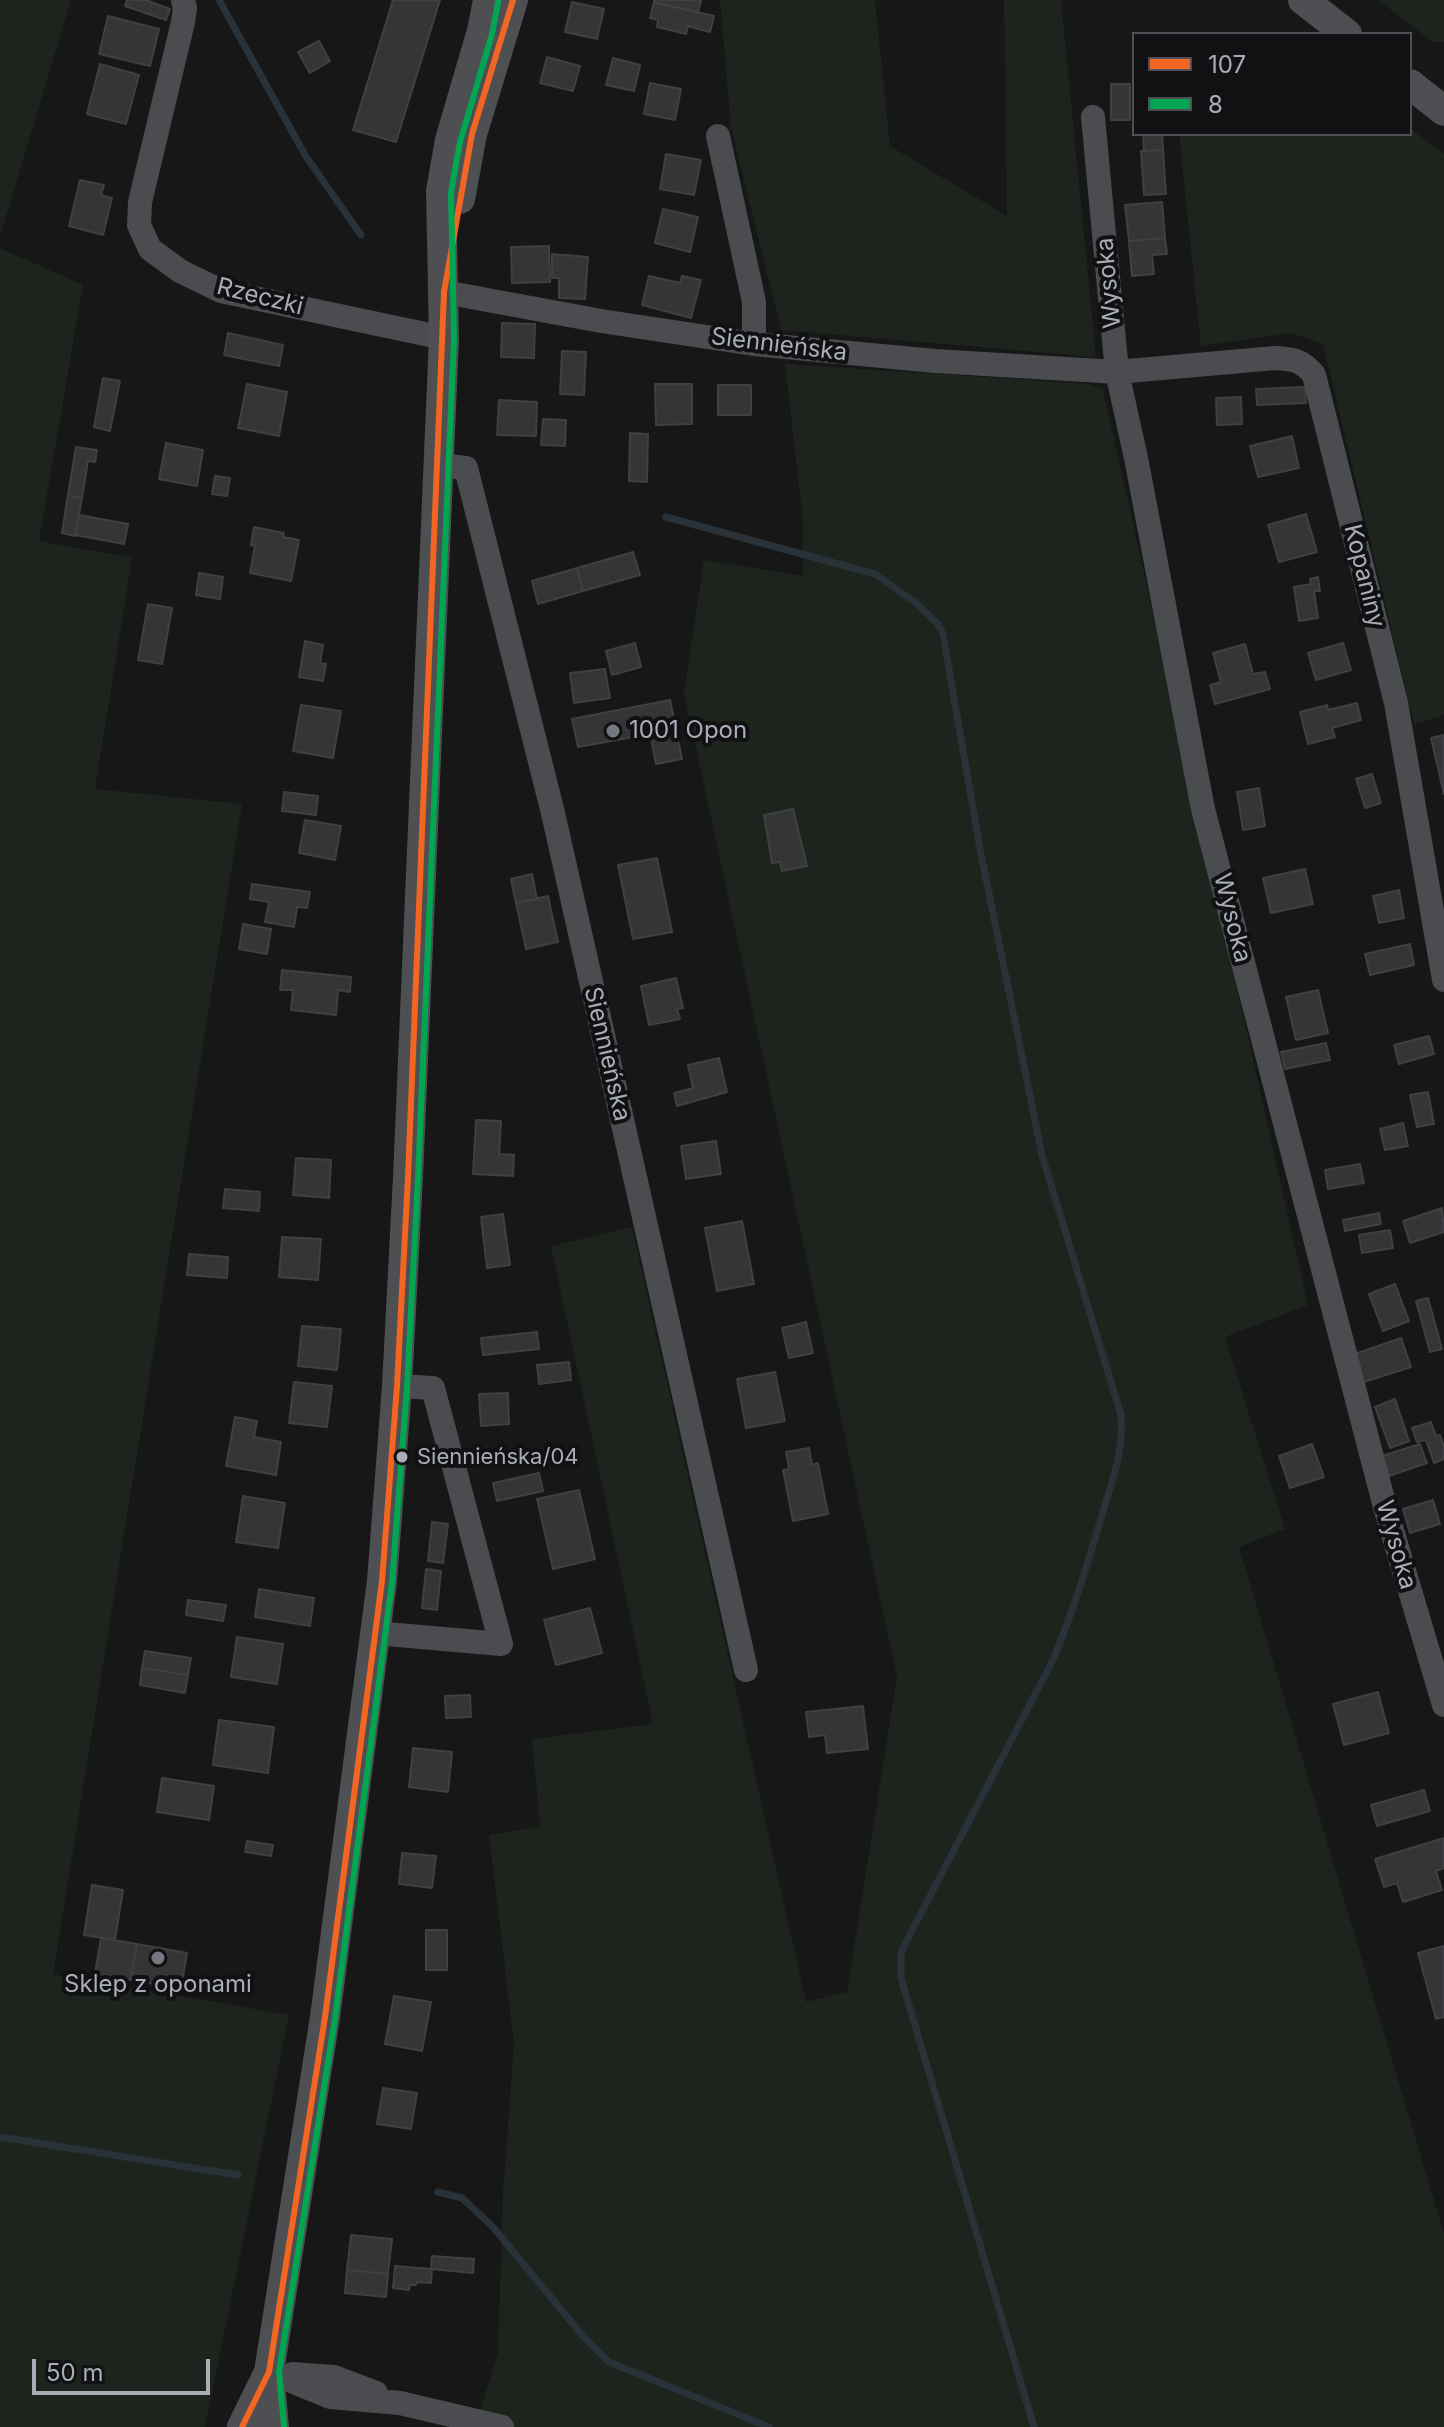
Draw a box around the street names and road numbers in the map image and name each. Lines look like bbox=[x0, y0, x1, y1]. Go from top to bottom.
street label: Wysoka bbox=[1091, 236, 1127, 330]
street label: Rzeczki bbox=[214, 272, 306, 322]
street label: Siennieńska bbox=[709, 322, 849, 368]
street label: Kopaniny bbox=[1337, 521, 1391, 631]
street label: Wysoka bbox=[1207, 870, 1257, 966]
street label: Siennieńska bbox=[578, 984, 636, 1124]
street label: Wysoka bbox=[1370, 1497, 1422, 1593]

